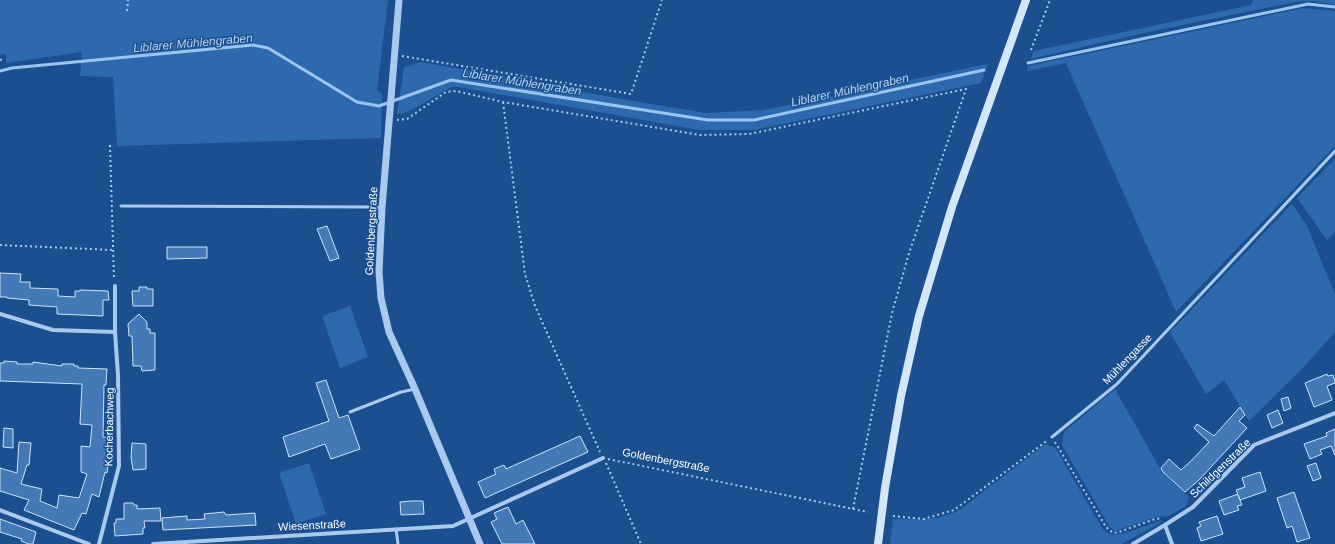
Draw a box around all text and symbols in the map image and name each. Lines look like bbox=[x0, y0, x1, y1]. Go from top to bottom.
water label: Liblarer Mühlengraben bbox=[133, 31, 254, 55]
water label: Liblarer Mühlengraben bbox=[462, 66, 583, 98]
water label: Liblarer Mühlengraben bbox=[790, 71, 910, 109]
street label: Goldenbergstraße bbox=[363, 186, 379, 276]
street label: Mühlengasse bbox=[1100, 331, 1154, 387]
street label: Kocherbachweg bbox=[102, 387, 116, 467]
street label: Schildgenstraße bbox=[1187, 436, 1253, 500]
street label: Goldenbergstraße bbox=[621, 446, 711, 474]
street label: Wiesenstraße bbox=[278, 517, 346, 533]

